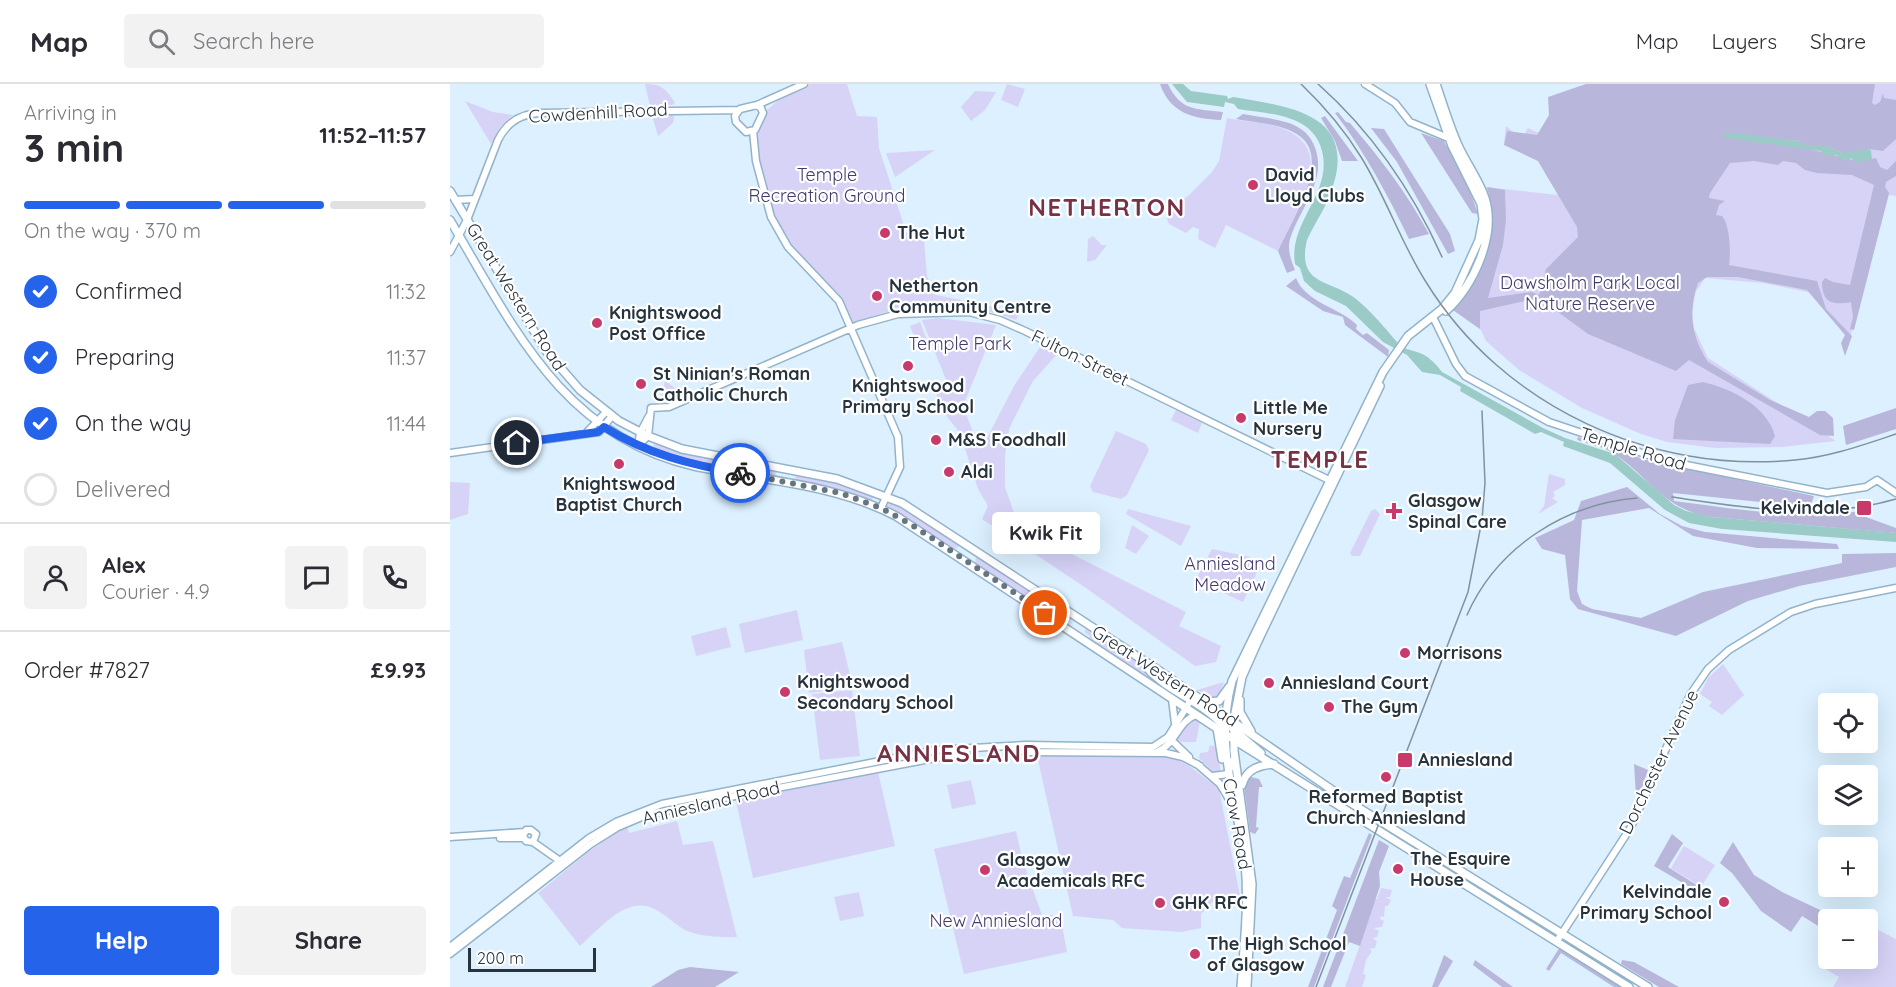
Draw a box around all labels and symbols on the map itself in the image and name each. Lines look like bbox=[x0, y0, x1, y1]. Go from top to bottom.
street label: Cowdenhill Road bbox=[528, 97, 668, 128]
park label: Temple Recreation Ground bbox=[749, 163, 905, 207]
place label: David Lloyd Clubs bbox=[1265, 163, 1365, 207]
marker: David Lloyd Clubs bbox=[1246, 178, 1260, 192]
district label: NETHERTON bbox=[1028, 192, 1186, 222]
street label: Great Western Road bbox=[462, 219, 571, 375]
place label: The Hut bbox=[897, 221, 965, 244]
marker: The Hut bbox=[878, 226, 892, 240]
park label: Dawsholm Park Local Nature Reserve bbox=[1500, 271, 1680, 315]
place label: Netherton Community Centre bbox=[889, 274, 1051, 318]
marker: Netherton Community Centre bbox=[870, 289, 884, 303]
place label: Knightswood Post Office bbox=[609, 301, 722, 345]
marker: Knightswood Post Office bbox=[590, 316, 604, 330]
street label: Fulton Street bbox=[1028, 324, 1133, 391]
park label: Temple Park bbox=[908, 332, 1012, 355]
marker: Knightswood Primary School bbox=[901, 359, 915, 373]
place label: St Ninian's Roman Catholic Church bbox=[653, 362, 810, 406]
place label: Knightswood Primary School bbox=[842, 374, 974, 418]
marker: St Ninian's Roman Catholic Church bbox=[634, 377, 648, 391]
place label: Little Me Nursery bbox=[1253, 396, 1328, 440]
marker: Little Me Nursery bbox=[1234, 411, 1248, 425]
pin bbox=[491, 417, 542, 468]
street label: Temple Road bbox=[1577, 421, 1689, 476]
place label: M&S Foodhall bbox=[948, 428, 1066, 451]
marker: M&S Foodhall bbox=[929, 433, 943, 447]
courier bbox=[710, 443, 770, 503]
district label: TEMPLE bbox=[1270, 444, 1370, 474]
marker: Knightswood Baptist Church bbox=[612, 457, 626, 471]
place label: Aldi bbox=[961, 460, 993, 483]
marker: Aldi bbox=[942, 465, 956, 479]
place label: Knightswood Baptist Church bbox=[556, 472, 682, 516]
place label: Glasgow Spinal Care bbox=[1408, 489, 1507, 533]
place label: Kelvindale bbox=[1761, 496, 1850, 519]
marker: Kelvindale bbox=[1855, 499, 1873, 517]
marker: Glasgow Spinal Care bbox=[1385, 502, 1403, 520]
callout: Kwik Fit bbox=[991, 511, 1099, 553]
park label: Anniesland Meadow bbox=[1184, 552, 1276, 596]
pin bbox=[1019, 587, 1070, 638]
street label: Great Western Road bbox=[1088, 620, 1243, 732]
place label: Morrisons bbox=[1417, 641, 1502, 664]
marker: Morrisons bbox=[1398, 646, 1412, 660]
place label: Knightswood Secondary School bbox=[797, 670, 954, 714]
place label: Anniesland Court bbox=[1281, 671, 1429, 694]
marker: Anniesland Court bbox=[1262, 676, 1276, 690]
marker: Knightswood Secondary School bbox=[778, 685, 792, 699]
street label: Dorchester Avenue bbox=[1614, 686, 1704, 838]
place label: The Gym bbox=[1341, 695, 1418, 718]
marker: The Gym bbox=[1322, 700, 1336, 714]
district label: ANNIESLAND bbox=[877, 738, 1041, 768]
place label: Anniesland bbox=[1418, 748, 1513, 771]
marker: Anniesland bbox=[1396, 751, 1414, 769]
marker: Reformed Baptist Church Anniesland bbox=[1379, 770, 1393, 784]
street label: Anniesland Road bbox=[640, 775, 782, 830]
street label: Crow Road bbox=[1218, 776, 1257, 871]
place label: Reformed Baptist Church Anniesland bbox=[1306, 785, 1466, 829]
place label: The Esquire House bbox=[1410, 847, 1511, 891]
place label: Glasgow Academicals RFC bbox=[997, 848, 1145, 892]
marker: The Esquire House bbox=[1391, 862, 1405, 876]
marker: Glasgow Academicals RFC bbox=[978, 863, 992, 877]
place label: Kelvindale Primary School bbox=[1580, 880, 1712, 924]
place label: GHK RFC bbox=[1172, 891, 1248, 914]
marker: Kelvindale Primary School bbox=[1717, 895, 1731, 909]
marker: GHK RFC bbox=[1153, 896, 1167, 910]
park label: New Anniesland bbox=[929, 909, 1063, 932]
place label: The High School of Glasgow bbox=[1207, 932, 1347, 976]
scale bar bbox=[468, 945, 596, 972]
marker: The High School of Glasgow bbox=[1188, 947, 1202, 961]

